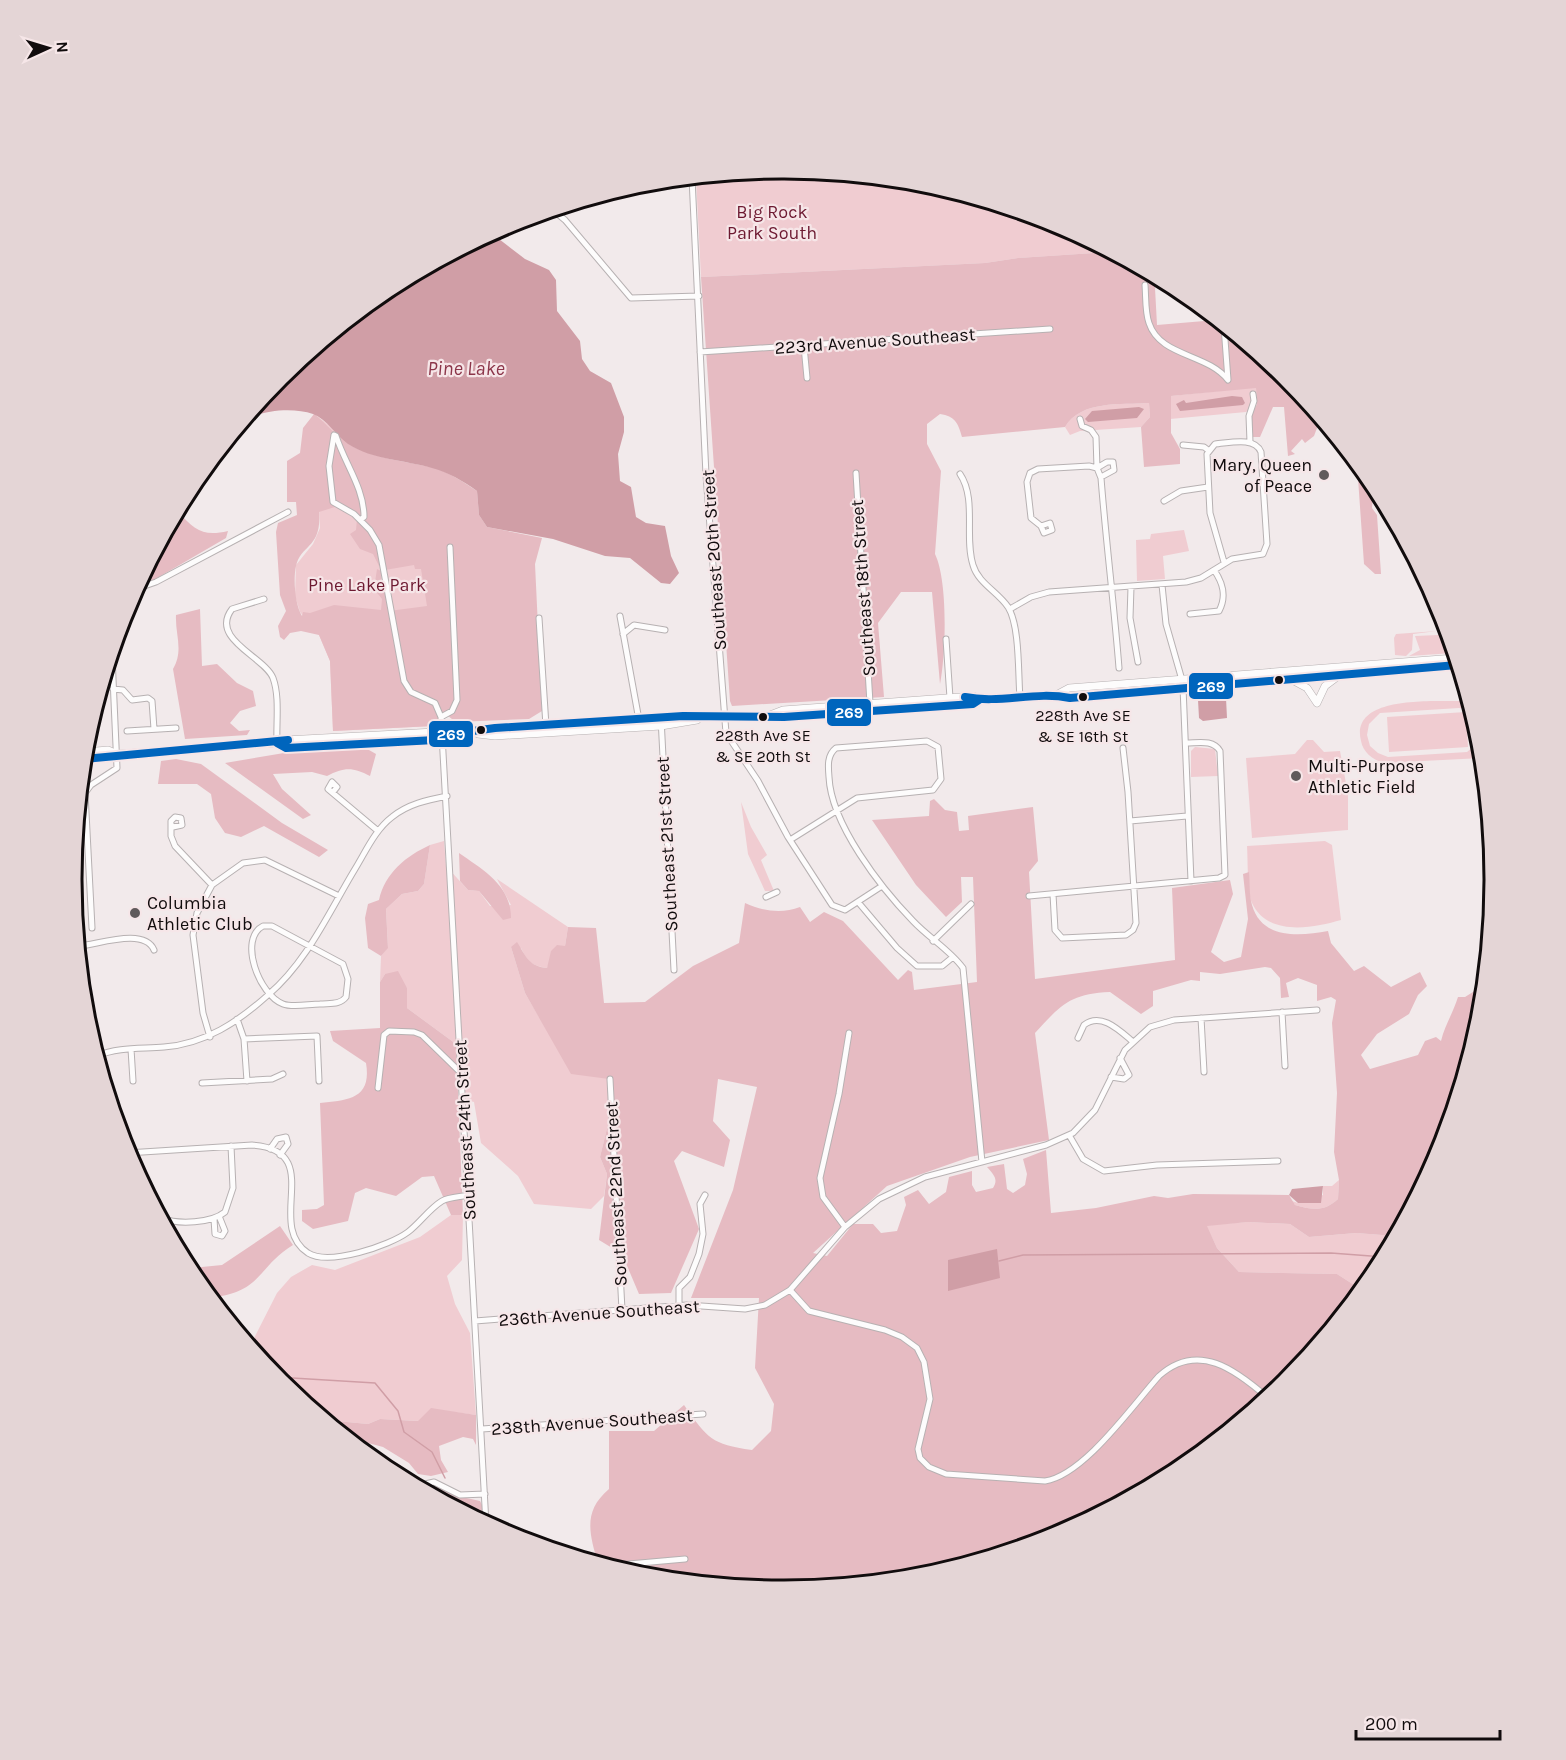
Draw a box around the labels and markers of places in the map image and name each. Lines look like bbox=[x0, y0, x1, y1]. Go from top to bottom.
place label: Mary, Queen of Peace bbox=[1212, 454, 1312, 497]
marker: Mary, Queen of Peace bbox=[1317, 468, 1331, 482]
unlabelled marker bbox=[1273, 674, 1285, 686]
marker: 228th Ave SE & SE 16th St bbox=[1077, 691, 1089, 703]
place label: 228th Ave SE & SE 16th St bbox=[1035, 706, 1131, 746]
marker: 228th Ave SE & SE 20th St bbox=[757, 711, 769, 723]
unlabelled marker bbox=[475, 724, 487, 736]
place label: 228th Ave SE & SE 20th St bbox=[715, 726, 811, 766]
place label: Multi-Purpose Athletic Field bbox=[1308, 755, 1424, 798]
marker: Multi-Purpose Athletic Field bbox=[1289, 769, 1303, 783]
place label: Columbia Athletic Club bbox=[147, 892, 253, 935]
marker: Columbia Athletic Club bbox=[128, 906, 142, 920]

